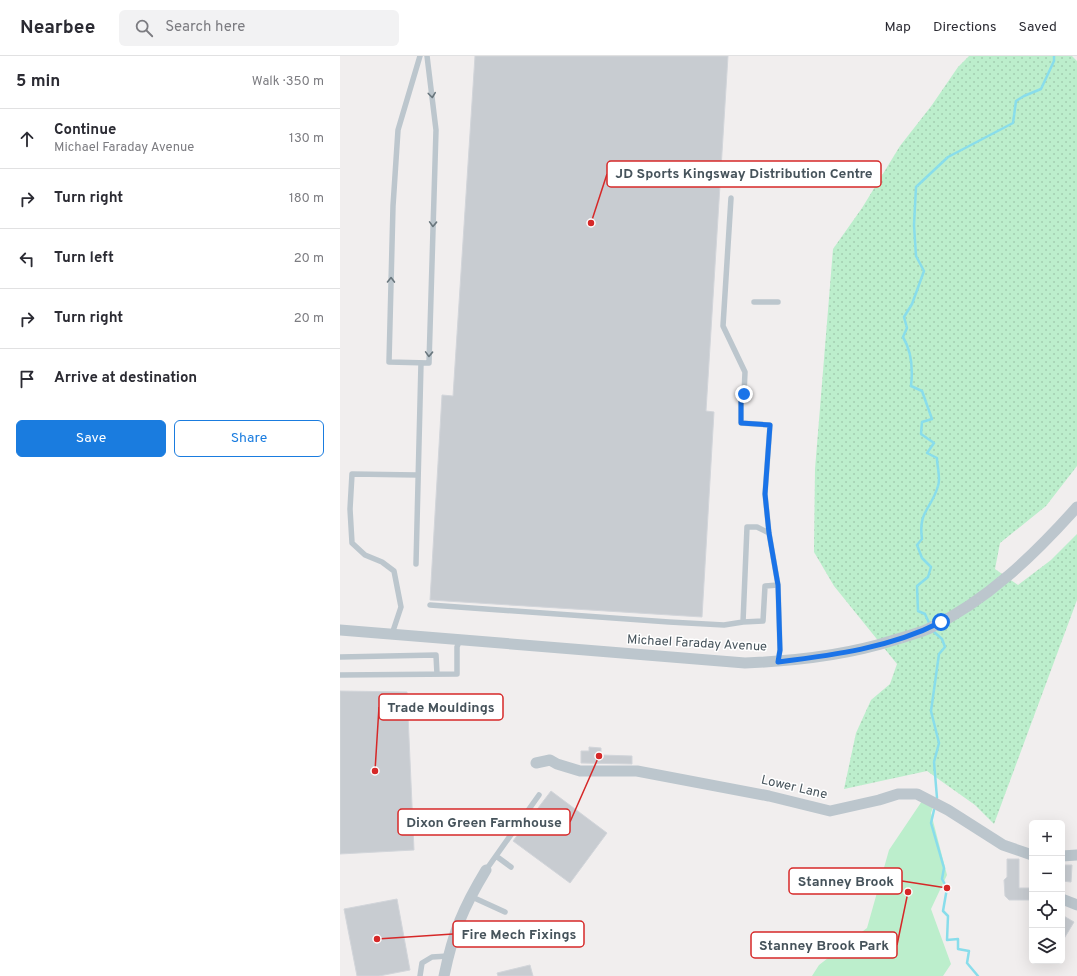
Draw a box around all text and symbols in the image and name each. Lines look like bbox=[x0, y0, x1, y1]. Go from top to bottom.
search box bbox=[119, 10, 399, 46]
text: Nearbee bbox=[20, 16, 95, 40]
icon: search bbox=[133, 17, 155, 39]
text: Search here bbox=[165, 18, 245, 37]
text: Map bbox=[885, 19, 911, 36]
text: Directions bbox=[933, 19, 997, 36]
text: Saved bbox=[1019, 19, 1057, 36]
text: 5 min bbox=[16, 71, 60, 93]
text: Walk · 350 m bbox=[252, 74, 324, 90]
one-way arrow bbox=[427, 91, 436, 98]
text: Continue bbox=[54, 121, 116, 140]
icon: ahead bbox=[16, 128, 38, 150]
text: 130 m bbox=[289, 131, 324, 147]
text: Michael Faraday Avenue bbox=[54, 140, 194, 156]
callout: JD Sports Kingsway Distribution Centre bbox=[607, 161, 881, 187]
text: JD Sports Kingsway Distribution Centre bbox=[615, 166, 873, 183]
icon: right bbox=[16, 188, 38, 210]
text: Turn right bbox=[54, 189, 123, 208]
text: 180 m bbox=[289, 191, 324, 207]
one-way arrow bbox=[429, 221, 437, 227]
icon: left bbox=[16, 248, 38, 270]
text: Turn left bbox=[54, 249, 114, 268]
text: 20 m bbox=[294, 251, 324, 267]
one-way arrow bbox=[387, 277, 395, 283]
icon: right bbox=[16, 308, 38, 330]
text: Turn right bbox=[54, 309, 123, 328]
text: 20 m bbox=[294, 311, 324, 327]
one-way arrow bbox=[425, 351, 433, 357]
icon: arrive bbox=[16, 368, 38, 390]
text: Arrive at destination bbox=[54, 369, 197, 388]
route end bbox=[735, 385, 753, 403]
button: Save bbox=[16, 420, 166, 457]
button: Share bbox=[174, 420, 324, 457]
route start bbox=[932, 613, 950, 631]
street label: Michael Faraday Avenue bbox=[627, 632, 767, 656]
callout: Trade Mouldings bbox=[379, 694, 503, 720]
text: Trade Mouldings bbox=[387, 700, 495, 717]
street label: Lower Lane bbox=[759, 773, 829, 803]
callout: Dixon Green Farmhouse bbox=[398, 809, 570, 835]
text: Dixon Green Farmhouse bbox=[406, 815, 562, 832]
map controls bbox=[1029, 820, 1065, 964]
button: + bbox=[1029, 820, 1065, 856]
button: − bbox=[1029, 856, 1065, 892]
callout: Stanney Brook bbox=[789, 868, 902, 894]
text: Stanney Brook bbox=[798, 874, 894, 891]
button: locate bbox=[1029, 892, 1065, 928]
callout: Fire Mech Fixings bbox=[453, 921, 584, 947]
text: Fire Mech Fixings bbox=[462, 927, 577, 944]
button: layers bbox=[1029, 928, 1065, 964]
callout: Stanney Brook Park bbox=[751, 932, 897, 958]
text: Stanney Brook Park bbox=[759, 938, 889, 955]

